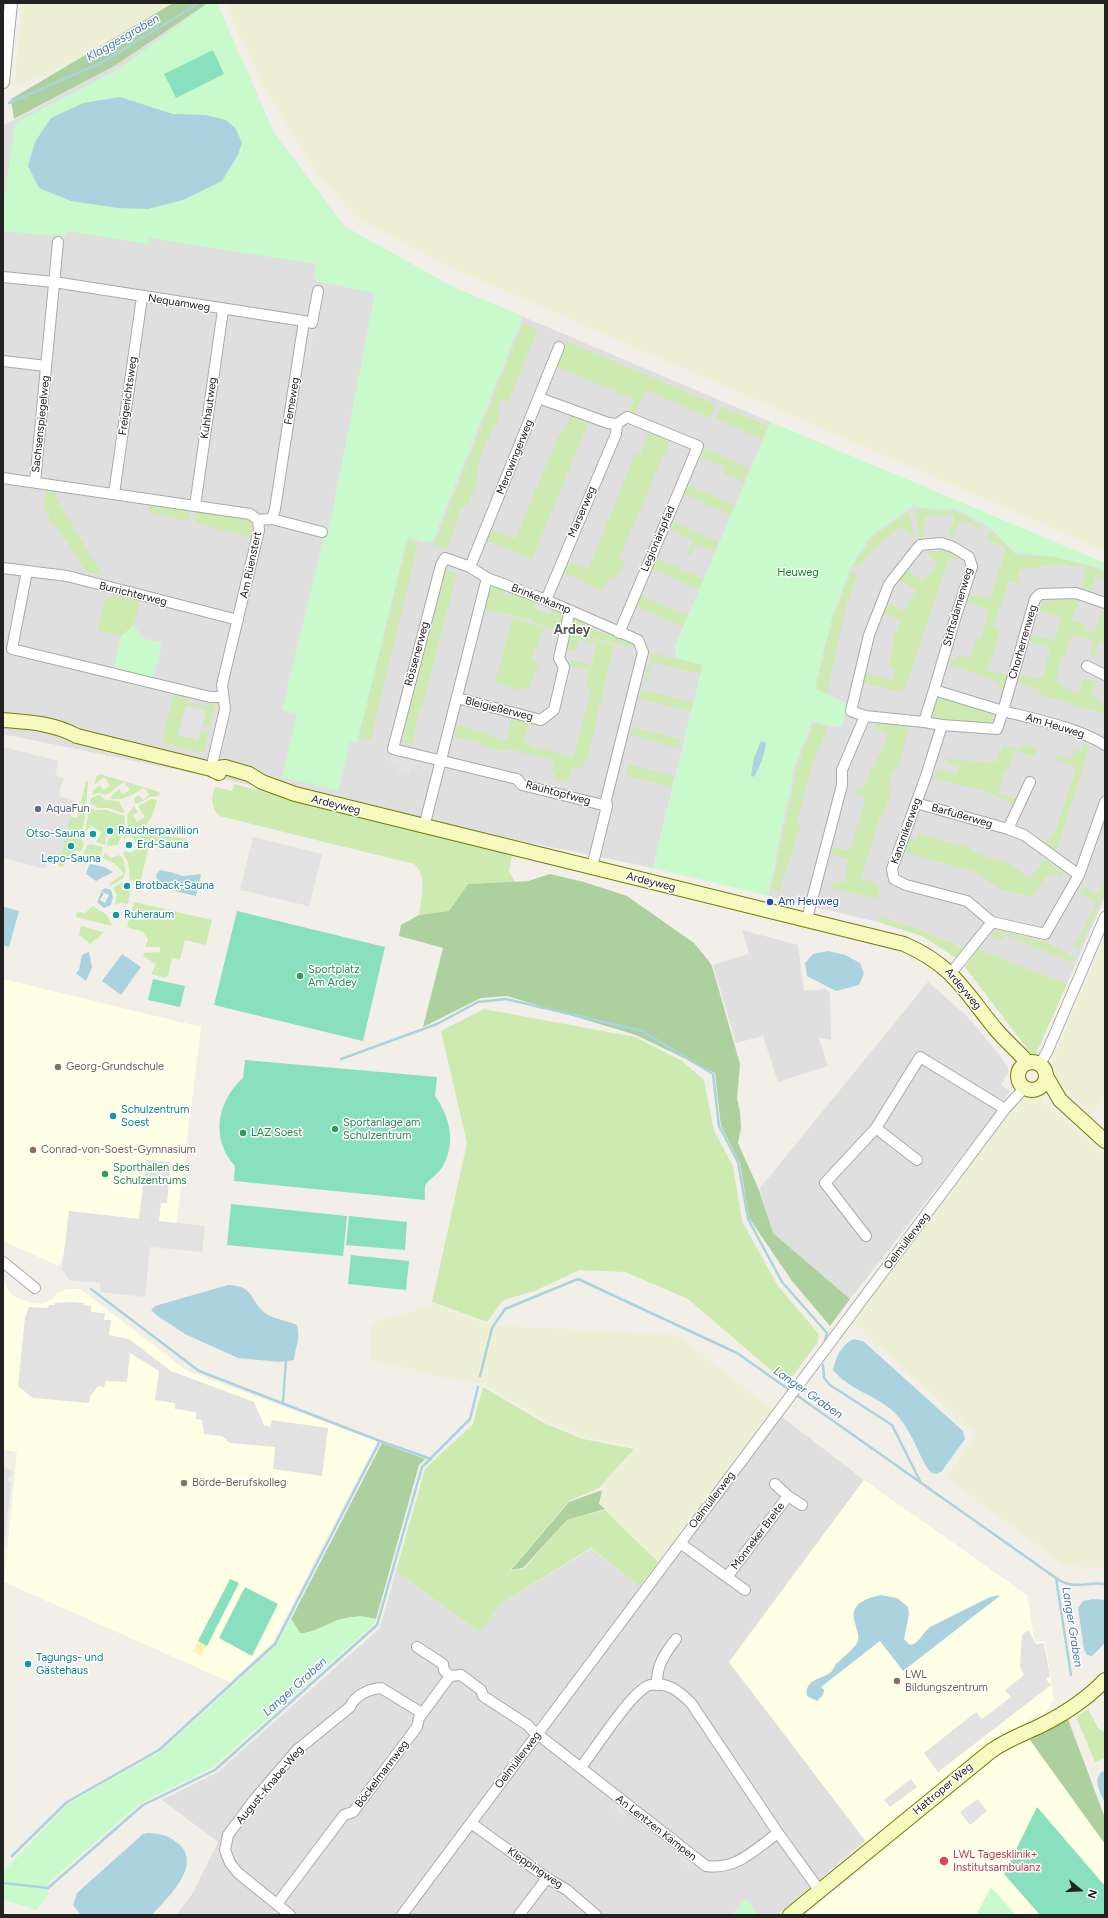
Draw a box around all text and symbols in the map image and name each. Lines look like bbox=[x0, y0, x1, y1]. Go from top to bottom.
water label: Klaggesgraben bbox=[84, 11, 162, 65]
street label: Nequamweg bbox=[147, 292, 211, 314]
street label: Freigerichtsweg bbox=[116, 356, 140, 436]
street label: Sachsenspiegelweg bbox=[29, 375, 53, 473]
street label: Kuhhautweg bbox=[198, 376, 220, 440]
street label: Femeweg bbox=[282, 376, 302, 426]
street label: Merowingerweg bbox=[494, 418, 536, 496]
street label: Marserweg bbox=[565, 484, 599, 540]
street label: Legionärspfad bbox=[638, 504, 678, 574]
street label: Am Rüenstert bbox=[237, 530, 265, 600]
park label: Heuweg bbox=[777, 566, 819, 580]
street label: Stiftsdamenweg bbox=[940, 566, 976, 648]
street label: Burrichterweg bbox=[98, 579, 168, 609]
street label: Brinkenkamp bbox=[509, 581, 573, 617]
street label: Chorherrenweg bbox=[1006, 603, 1040, 681]
street label: Rössenerweg bbox=[402, 620, 432, 688]
district label: Ardey bbox=[554, 622, 590, 638]
street label: Bleigießerweg bbox=[464, 694, 534, 724]
street label: Am Heuweg bbox=[1024, 711, 1086, 741]
street label: Rauhtopfweg bbox=[524, 778, 592, 808]
street label: Ardeyweg bbox=[310, 793, 362, 817]
street label: Kanonikerweg bbox=[888, 796, 924, 866]
street label: Barfüßerweg bbox=[930, 801, 994, 831]
place label: AquaFun bbox=[46, 802, 90, 816]
marker: AquaFun bbox=[33, 804, 43, 814]
place label: Raucherpavillion bbox=[118, 824, 199, 838]
marker: Raucherpavillion bbox=[105, 826, 115, 836]
place label: Otso-Sauna bbox=[26, 827, 85, 841]
marker: Otso-Sauna bbox=[88, 829, 98, 839]
place label: Erd-Sauna bbox=[137, 838, 189, 852]
marker: Erd-Sauna bbox=[124, 840, 134, 850]
marker: Lepo-Sauna bbox=[66, 841, 76, 851]
place label: Lepo-Sauna bbox=[41, 852, 101, 866]
street label: Ardeyweg bbox=[625, 870, 677, 894]
place label: Brotback-Sauna bbox=[135, 879, 214, 893]
marker: Brotback-Sauna bbox=[122, 881, 132, 891]
place label: Am Heuweg bbox=[778, 895, 839, 909]
marker: Am Heuweg bbox=[765, 897, 775, 907]
place label: Ruheraum bbox=[124, 908, 174, 922]
marker: Ruheraum bbox=[111, 910, 121, 920]
place label: Sportplatz Am Ardey bbox=[308, 963, 360, 989]
street label: Ardeyweg bbox=[942, 966, 984, 1012]
marker: Sportplatz Am Ardey bbox=[295, 971, 305, 981]
place label: Georg-Grundschule bbox=[66, 1060, 164, 1074]
marker: Georg-Grundschule bbox=[53, 1062, 63, 1072]
place label: Schulzentrum Soest bbox=[121, 1103, 189, 1129]
marker: Schulzentrum Soest bbox=[108, 1111, 118, 1121]
place label: Sportanlage am Schulzentrum bbox=[343, 1116, 420, 1142]
marker: Sportanlage am Schulzentrum bbox=[330, 1124, 340, 1134]
place label: LAZ Soest bbox=[251, 1126, 302, 1140]
marker: LAZ Soest bbox=[238, 1128, 248, 1138]
place label: Conrad-von-Soest-Gymnasium bbox=[41, 1143, 196, 1157]
marker: Conrad-von-Soest-Gymnasium bbox=[28, 1145, 38, 1155]
place label: Sporthallen des Schulzentrums bbox=[113, 1161, 190, 1187]
marker: Sporthallen des Schulzentrums bbox=[100, 1169, 110, 1179]
street label: Oelmüllerweg bbox=[881, 1210, 933, 1272]
water label: Langer Graben bbox=[771, 1364, 845, 1422]
street label: Oelmüllerweg bbox=[686, 1469, 738, 1531]
place label: Börde-Berufskolleg bbox=[192, 1476, 287, 1490]
marker: Börde-Berufskolleg bbox=[179, 1478, 189, 1488]
street label: Mönneker Breite bbox=[728, 1500, 788, 1572]
water label: Langer Graben bbox=[1059, 1586, 1085, 1668]
place label: Tagungs- und Gästehaus bbox=[36, 1651, 103, 1677]
water label: Langer Graben bbox=[260, 1654, 330, 1720]
marker: Tagungs- und Gästehaus bbox=[23, 1659, 33, 1669]
place label: LWL Bildungszentrum bbox=[905, 1668, 988, 1694]
marker: LWL Bildungszentrum bbox=[892, 1676, 902, 1686]
street label: Oelmüllerweg bbox=[492, 1729, 544, 1791]
street label: Böckelmannweg bbox=[352, 1738, 412, 1810]
street label: August-Knabe-Weg bbox=[233, 1743, 307, 1827]
street label: Hattroper Weg bbox=[910, 1760, 976, 1818]
street label: An Lentzen Kämpen bbox=[613, 1792, 699, 1864]
street label: Kleppingweg bbox=[505, 1845, 565, 1891]
place label: LWL Tagesklinik+ Institutsambulanz bbox=[953, 1848, 1041, 1874]
marker: LWL Tagesklinik+ Institutsambulanz bbox=[938, 1855, 950, 1867]
north arrow bbox=[1060, 1870, 1100, 1910]
text: N bbox=[1084, 1888, 1099, 1900]

